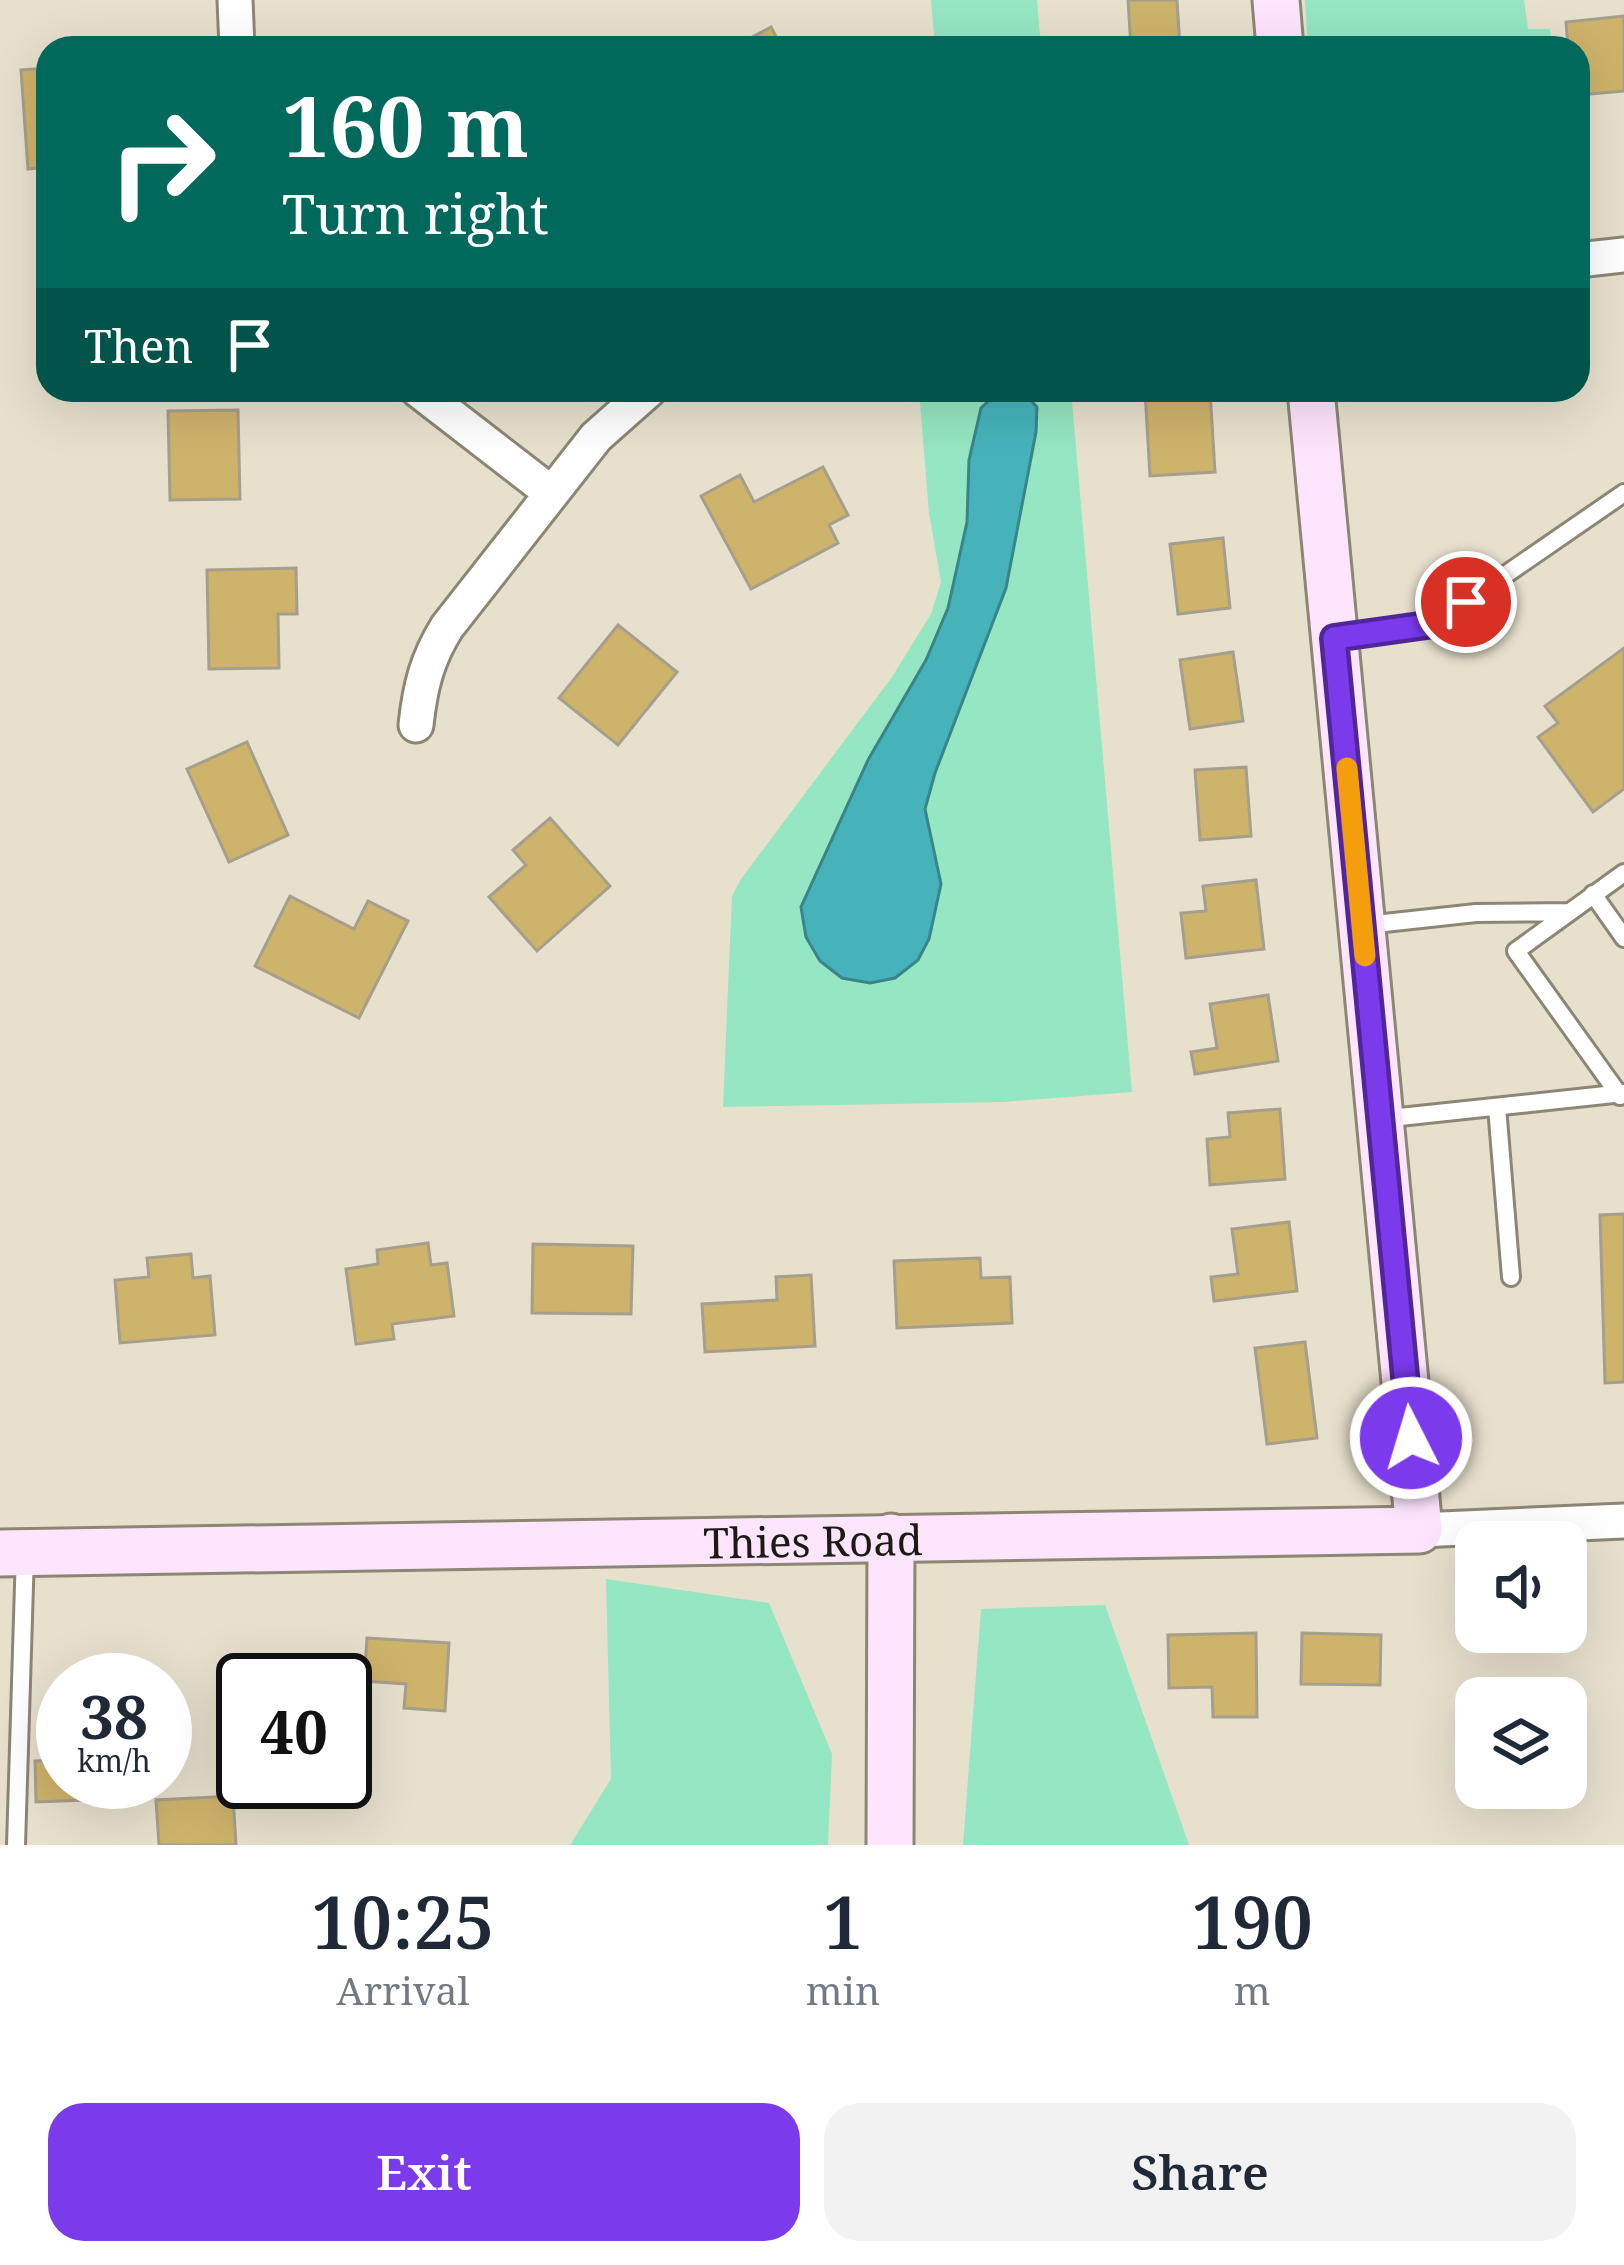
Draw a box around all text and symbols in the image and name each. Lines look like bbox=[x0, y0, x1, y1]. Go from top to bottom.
text: 160 m bbox=[282, 67, 529, 182]
icon: right bbox=[84, 84, 240, 240]
text: Turn right bbox=[282, 176, 549, 250]
icon: arrive bbox=[217, 312, 283, 378]
text: Then bbox=[84, 315, 193, 376]
pin bbox=[1415, 551, 1517, 653]
icon: arrive bbox=[1433, 569, 1499, 635]
position arrow bbox=[1348, 1375, 1474, 1501]
street label: Thies Road bbox=[703, 1510, 923, 1570]
map controls bbox=[1455, 1521, 1587, 1809]
button: sound bbox=[1455, 1521, 1587, 1653]
speed limit sign: 40 bbox=[216, 1653, 372, 1809]
text: 38 bbox=[80, 1675, 148, 1757]
button: layers bbox=[1455, 1677, 1587, 1809]
text: km/h bbox=[77, 1740, 151, 1781]
text: 10:25 bbox=[311, 1872, 495, 1970]
text: 1 bbox=[823, 1872, 863, 1970]
text: 190 bbox=[1191, 1872, 1313, 1970]
text: Arrival bbox=[336, 1963, 470, 2016]
text: min bbox=[806, 1963, 880, 2016]
text: m bbox=[1234, 1963, 1271, 2016]
button: Exit bbox=[48, 2103, 800, 2241]
button: Share bbox=[824, 2103, 1576, 2241]

